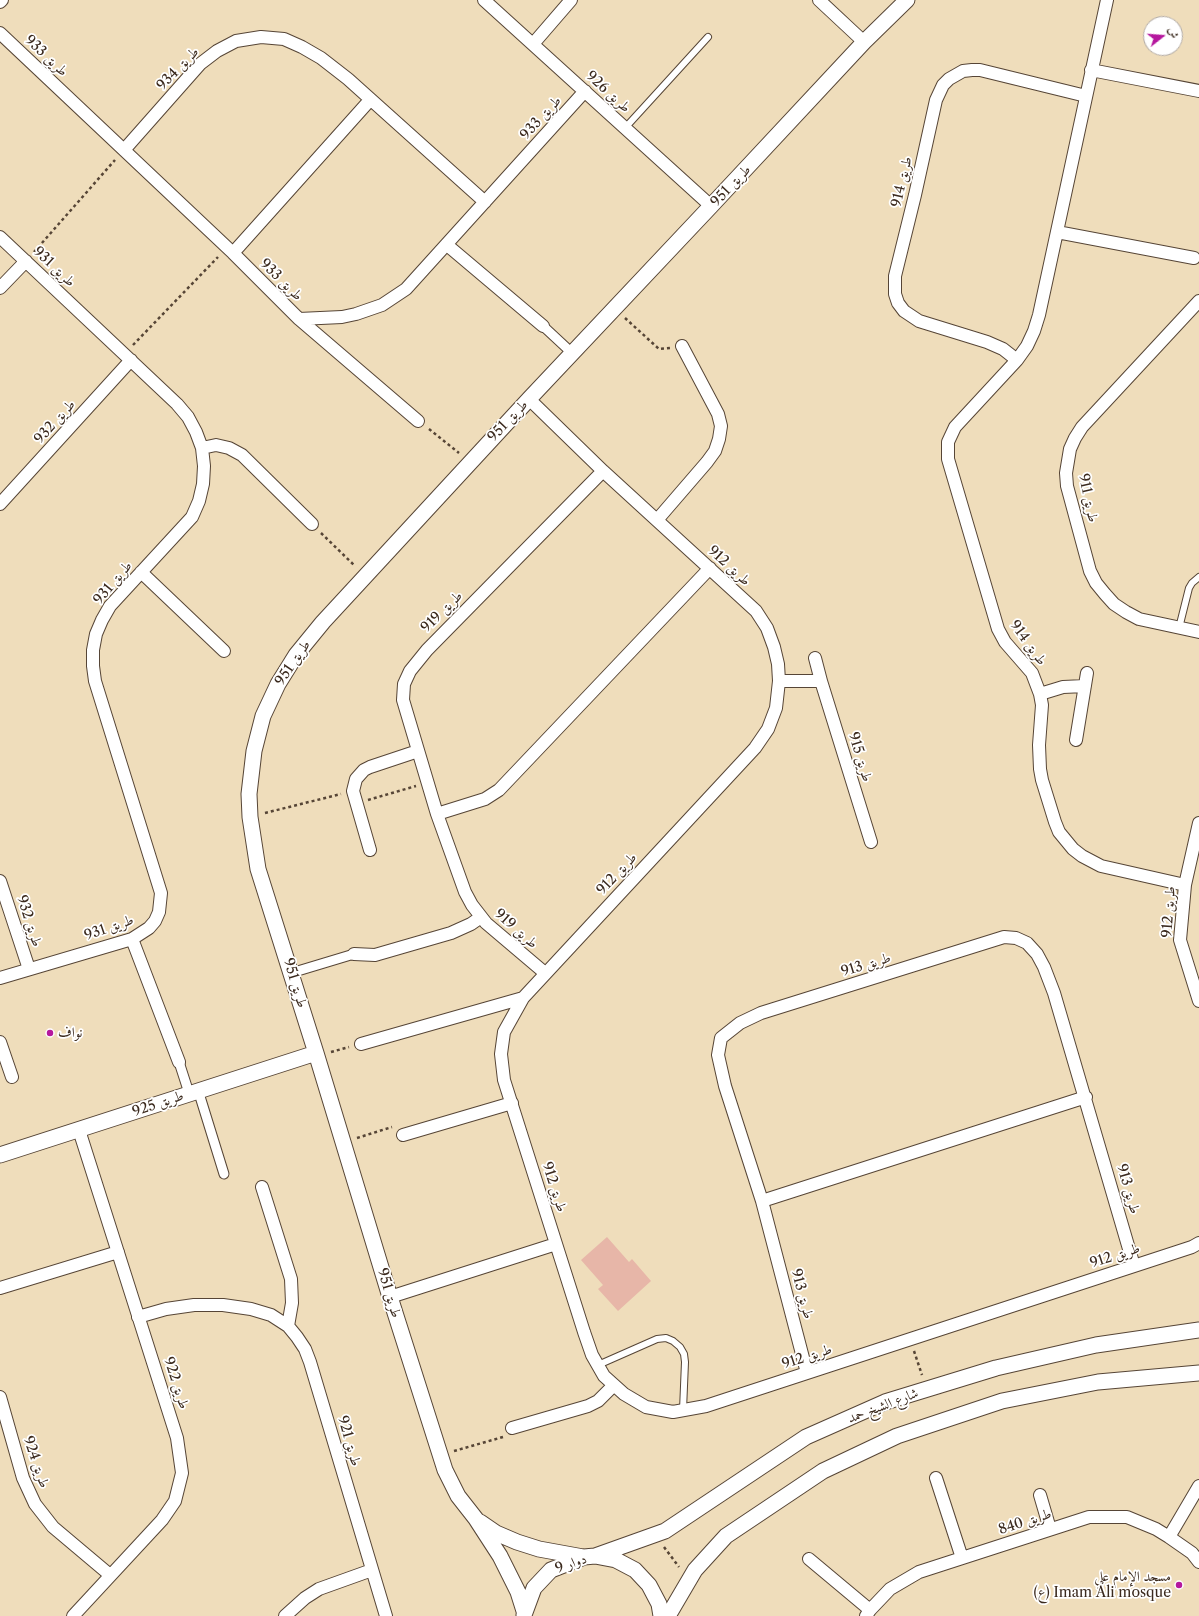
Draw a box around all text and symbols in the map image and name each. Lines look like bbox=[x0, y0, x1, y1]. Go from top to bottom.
north arrow bbox=[1143, 16, 1183, 56]
text: ش bbox=[1165, 26, 1182, 40]
street label: طريق 933 bbox=[21, 32, 71, 80]
street label: طريق 934 bbox=[153, 44, 203, 94]
street label: طريق 926 bbox=[582, 68, 634, 116]
street label: طريق 933 bbox=[517, 93, 565, 143]
street label: طريق 914 bbox=[888, 155, 916, 209]
street label: طريق 951 bbox=[707, 162, 755, 210]
street label: طريق 931 bbox=[30, 243, 78, 291]
street label: طريق 933 bbox=[256, 256, 306, 304]
street label: طريق 932 bbox=[31, 397, 79, 447]
street label: طريق 951 bbox=[484, 397, 532, 445]
street label: طريق 911 bbox=[1075, 472, 1101, 524]
street label: طريق 912 bbox=[704, 543, 754, 589]
street label: طريق 931 bbox=[90, 558, 136, 608]
street label: طريق 919 bbox=[418, 588, 466, 636]
street label: طريق 914 bbox=[1006, 617, 1050, 669]
street label: طريق 951 bbox=[272, 637, 314, 689]
street label: طريق 915 bbox=[845, 730, 875, 784]
street label: طريق 912 bbox=[593, 849, 641, 899]
street label: طريق 912 bbox=[1159, 886, 1179, 938]
street label: طريق 932 bbox=[13, 893, 45, 949]
street label: طريق 919 bbox=[491, 906, 541, 952]
street label: طريق 931 bbox=[82, 912, 136, 944]
street label: طريق 913 bbox=[839, 949, 893, 981]
street label: طريق 951 bbox=[280, 956, 310, 1010]
place label: نواف bbox=[58, 1025, 82, 1041]
marker: نواف bbox=[45, 1028, 55, 1038]
street label: طريق 925 bbox=[130, 1087, 186, 1121]
street label: طريق 912 bbox=[538, 1160, 570, 1214]
street label: طريق 913 bbox=[1113, 1162, 1143, 1216]
street label: طريق 912 bbox=[1088, 1240, 1142, 1272]
street label: طريق 951 bbox=[374, 1266, 404, 1320]
street label: طريق 913 bbox=[787, 1267, 817, 1321]
street label: طريق 912 bbox=[780, 1341, 834, 1373]
street label: طريق 922 bbox=[160, 1355, 192, 1411]
street label: شارع الشيخ حمد bbox=[845, 1385, 921, 1427]
street label: طريق 921 bbox=[334, 1414, 364, 1468]
street label: طريق 924 bbox=[19, 1434, 53, 1490]
street label: طريق 840 bbox=[996, 1506, 1054, 1538]
street label: دوار 9 bbox=[553, 1551, 589, 1577]
place label: مسجد الإمام علي (ع) Imam Ali mosque bbox=[1034, 1569, 1171, 1602]
marker: مسجد الإمام علي (ع) Imam Ali mosque bbox=[1174, 1580, 1184, 1590]

